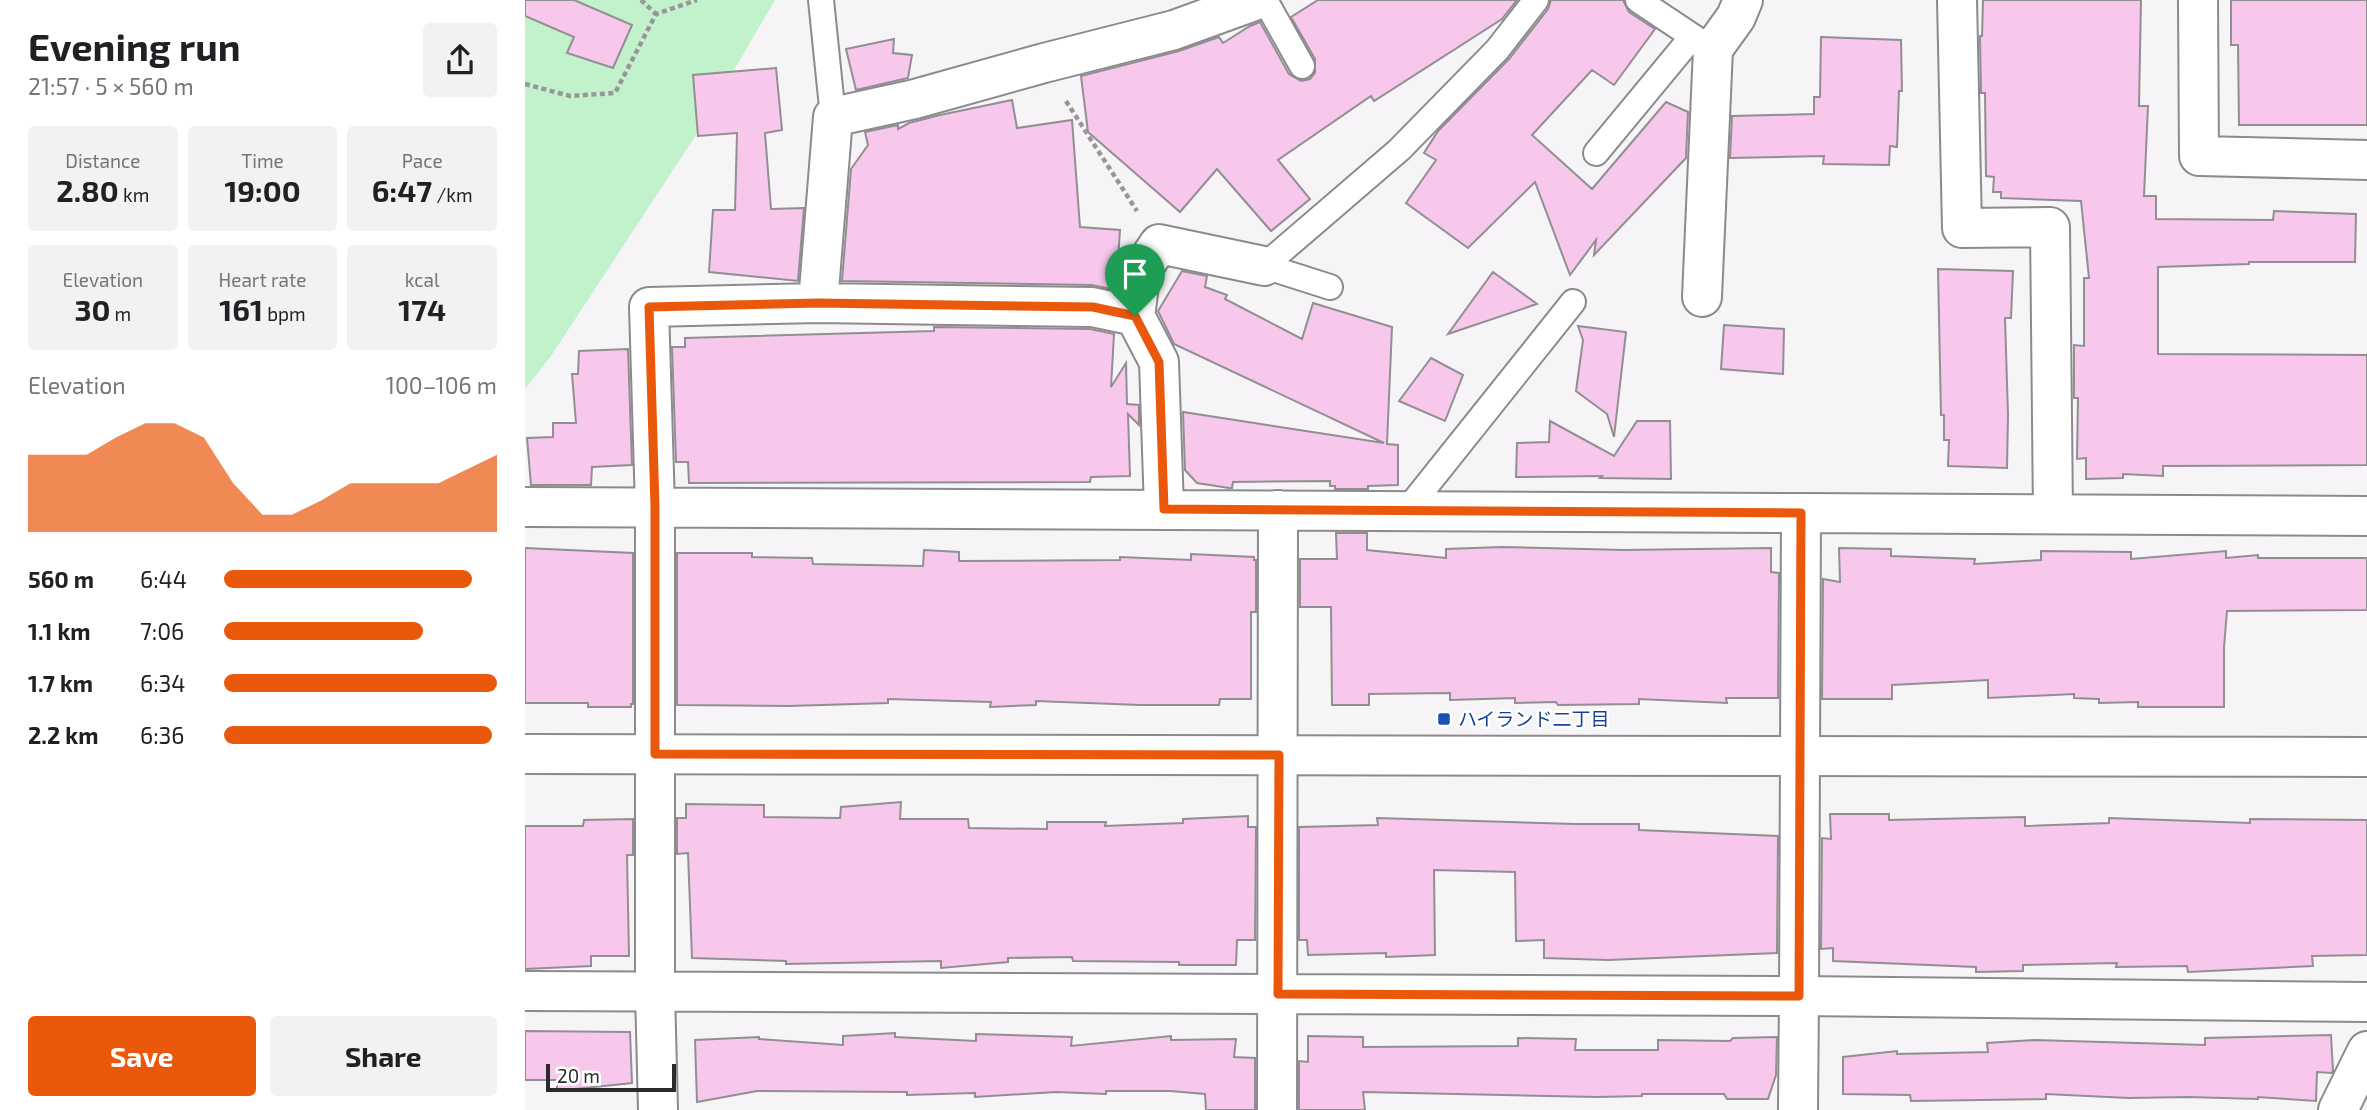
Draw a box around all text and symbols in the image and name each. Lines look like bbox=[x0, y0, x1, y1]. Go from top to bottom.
text: Evening run bbox=[28, 23, 241, 69]
button: share bbox=[423, 23, 497, 97]
text: 21:57 · 5 × 560 m bbox=[28, 72, 194, 100]
text: Distance bbox=[65, 149, 140, 172]
text: Time bbox=[241, 149, 284, 172]
text: Pace bbox=[402, 149, 443, 172]
text: 2.80 bbox=[56, 172, 119, 208]
text: 19:00 bbox=[224, 172, 301, 208]
text: 6:47 bbox=[372, 172, 432, 208]
text: km bbox=[119, 183, 149, 206]
text: /km bbox=[432, 183, 473, 206]
pin bbox=[1105, 244, 1165, 316]
icon: arrive bbox=[1116, 255, 1154, 293]
text: Elevation bbox=[63, 268, 143, 291]
text: Heart rate bbox=[219, 268, 306, 291]
text: kcal bbox=[405, 268, 440, 291]
text: 30 bbox=[74, 291, 110, 327]
text: 161 bbox=[219, 291, 263, 327]
text: 174 bbox=[398, 291, 446, 327]
text: m bbox=[110, 302, 131, 325]
text: bpm bbox=[263, 302, 306, 325]
text: Elevation bbox=[28, 371, 126, 399]
text: 100–106 m bbox=[386, 371, 497, 399]
text: 560 m bbox=[28, 565, 94, 593]
text: 6:44 bbox=[140, 565, 187, 593]
text: 1.1 km bbox=[28, 617, 91, 645]
text: 7:06 bbox=[140, 617, 184, 645]
text: 1.7 km bbox=[28, 669, 93, 697]
text: 6:34 bbox=[140, 669, 186, 697]
place label: ハイランド二丁目 bbox=[1458, 707, 1610, 730]
marker: ハイランド二丁目 bbox=[1436, 711, 1452, 727]
text: 2.2 km bbox=[28, 721, 98, 749]
text: 6:36 bbox=[140, 721, 185, 749]
button: Save bbox=[28, 1016, 256, 1096]
button: Share bbox=[270, 1016, 497, 1096]
scale bar bbox=[546, 1061, 675, 1093]
text: 20 m bbox=[557, 1064, 600, 1087]

